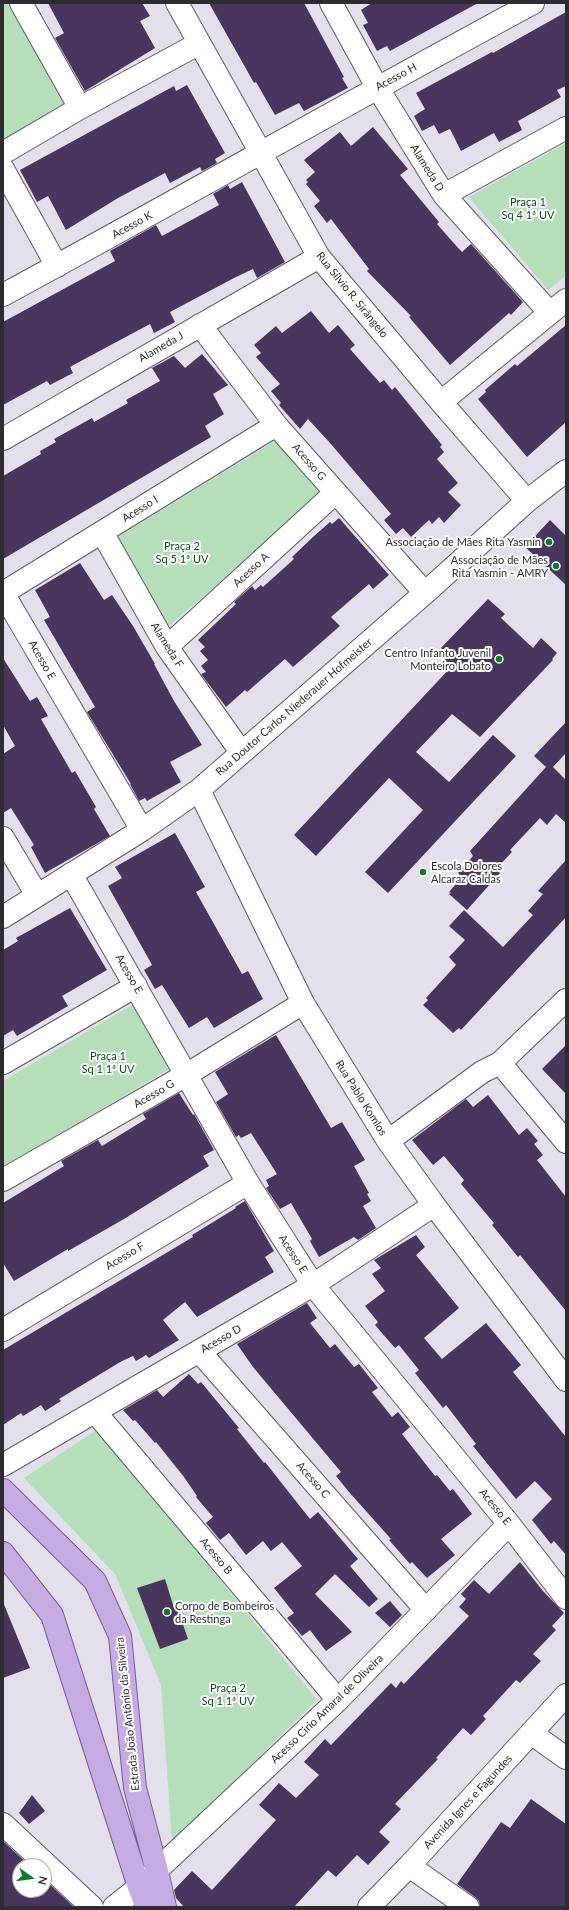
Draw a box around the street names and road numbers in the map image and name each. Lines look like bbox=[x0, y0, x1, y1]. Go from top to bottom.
street label: Acesso H bbox=[373, 60, 419, 94]
street label: Alameda D bbox=[407, 142, 447, 194]
street label: Acesso K bbox=[110, 209, 154, 241]
street label: Rua Sílvio R. Sirângelo bbox=[313, 249, 391, 341]
street label: Alameda J bbox=[136, 329, 186, 365]
street label: Acesso G bbox=[289, 441, 329, 483]
street label: Acesso I bbox=[120, 493, 160, 525]
street label: Acesso A bbox=[230, 550, 272, 590]
street label: Alameda F bbox=[148, 620, 186, 670]
street label: Rua Doutor Carlos Niederauer Hofmeister bbox=[213, 635, 375, 779]
street label: Acesso E bbox=[25, 638, 59, 682]
street label: Acesso E bbox=[112, 952, 146, 996]
street label: Rua Pablo Komlos bbox=[332, 1058, 390, 1138]
street label: Acesso G bbox=[131, 1077, 177, 1111]
street label: Acesso E bbox=[276, 1232, 310, 1276]
street label: Acesso F bbox=[103, 1239, 147, 1273]
street label: Acesso D bbox=[198, 1322, 244, 1356]
street label: Acesso C bbox=[294, 1459, 332, 1501]
street label: Acesso E bbox=[476, 1486, 514, 1528]
street label: Acesso B bbox=[197, 1535, 235, 1577]
street label: Estrada João Antônio da Silveira bbox=[113, 1637, 143, 1791]
street label: Acesso Cirio Amaral de Oliveira bbox=[268, 1652, 386, 1766]
street label: Avenida Ignes e Fagundes bbox=[421, 1752, 515, 1852]

